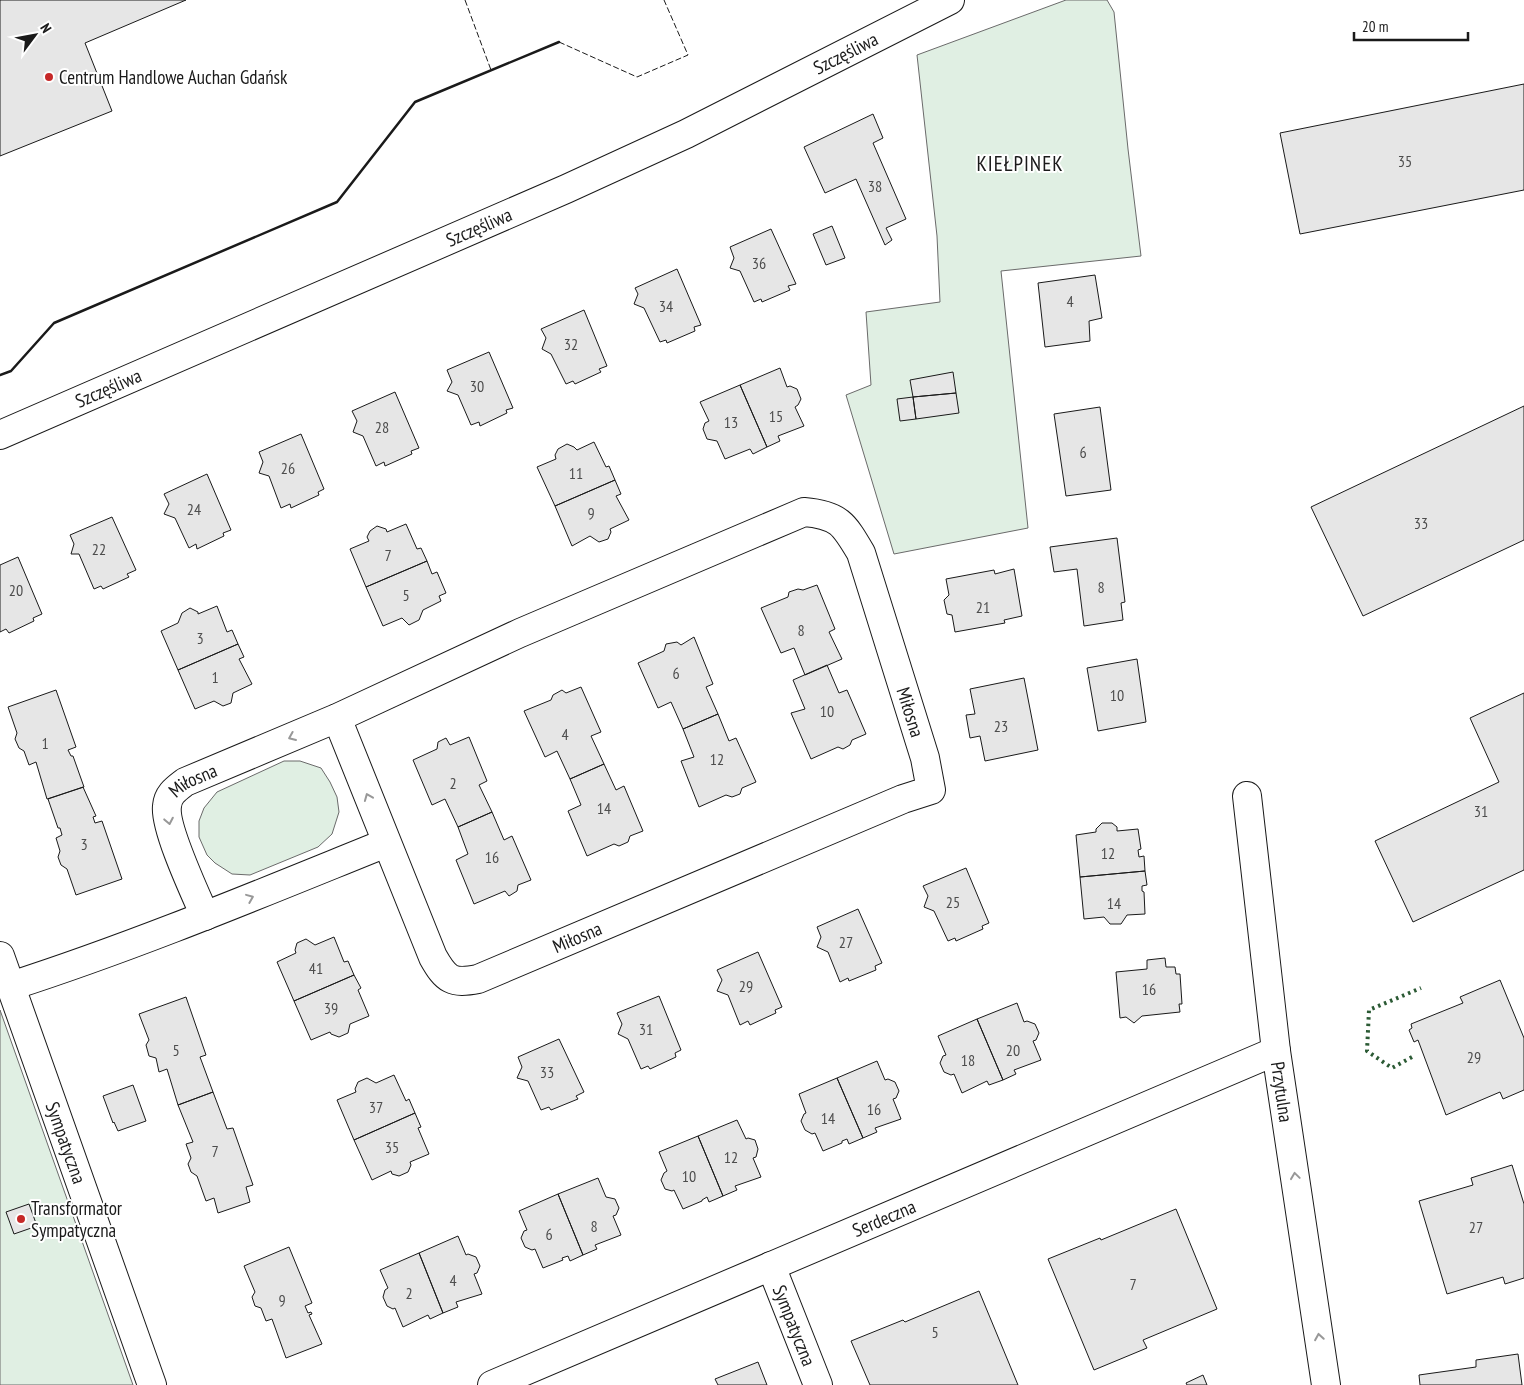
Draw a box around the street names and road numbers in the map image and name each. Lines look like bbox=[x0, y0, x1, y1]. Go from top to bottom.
street label: Szczęśliwa bbox=[809, 27, 882, 79]
street label: Szczęśliwa bbox=[442, 202, 515, 252]
street label: Szczęśliwa bbox=[72, 363, 145, 413]
street label: Miłosna bbox=[892, 684, 930, 740]
street label: Miłosna bbox=[163, 758, 221, 802]
street label: Miłosna bbox=[549, 916, 605, 958]
street label: Przytulna bbox=[1266, 1060, 1299, 1124]
street label: Sympatyczna bbox=[41, 1098, 92, 1187]
street label: Serdeczna bbox=[849, 1194, 919, 1242]
street label: Sympatyczna bbox=[768, 1282, 821, 1370]

